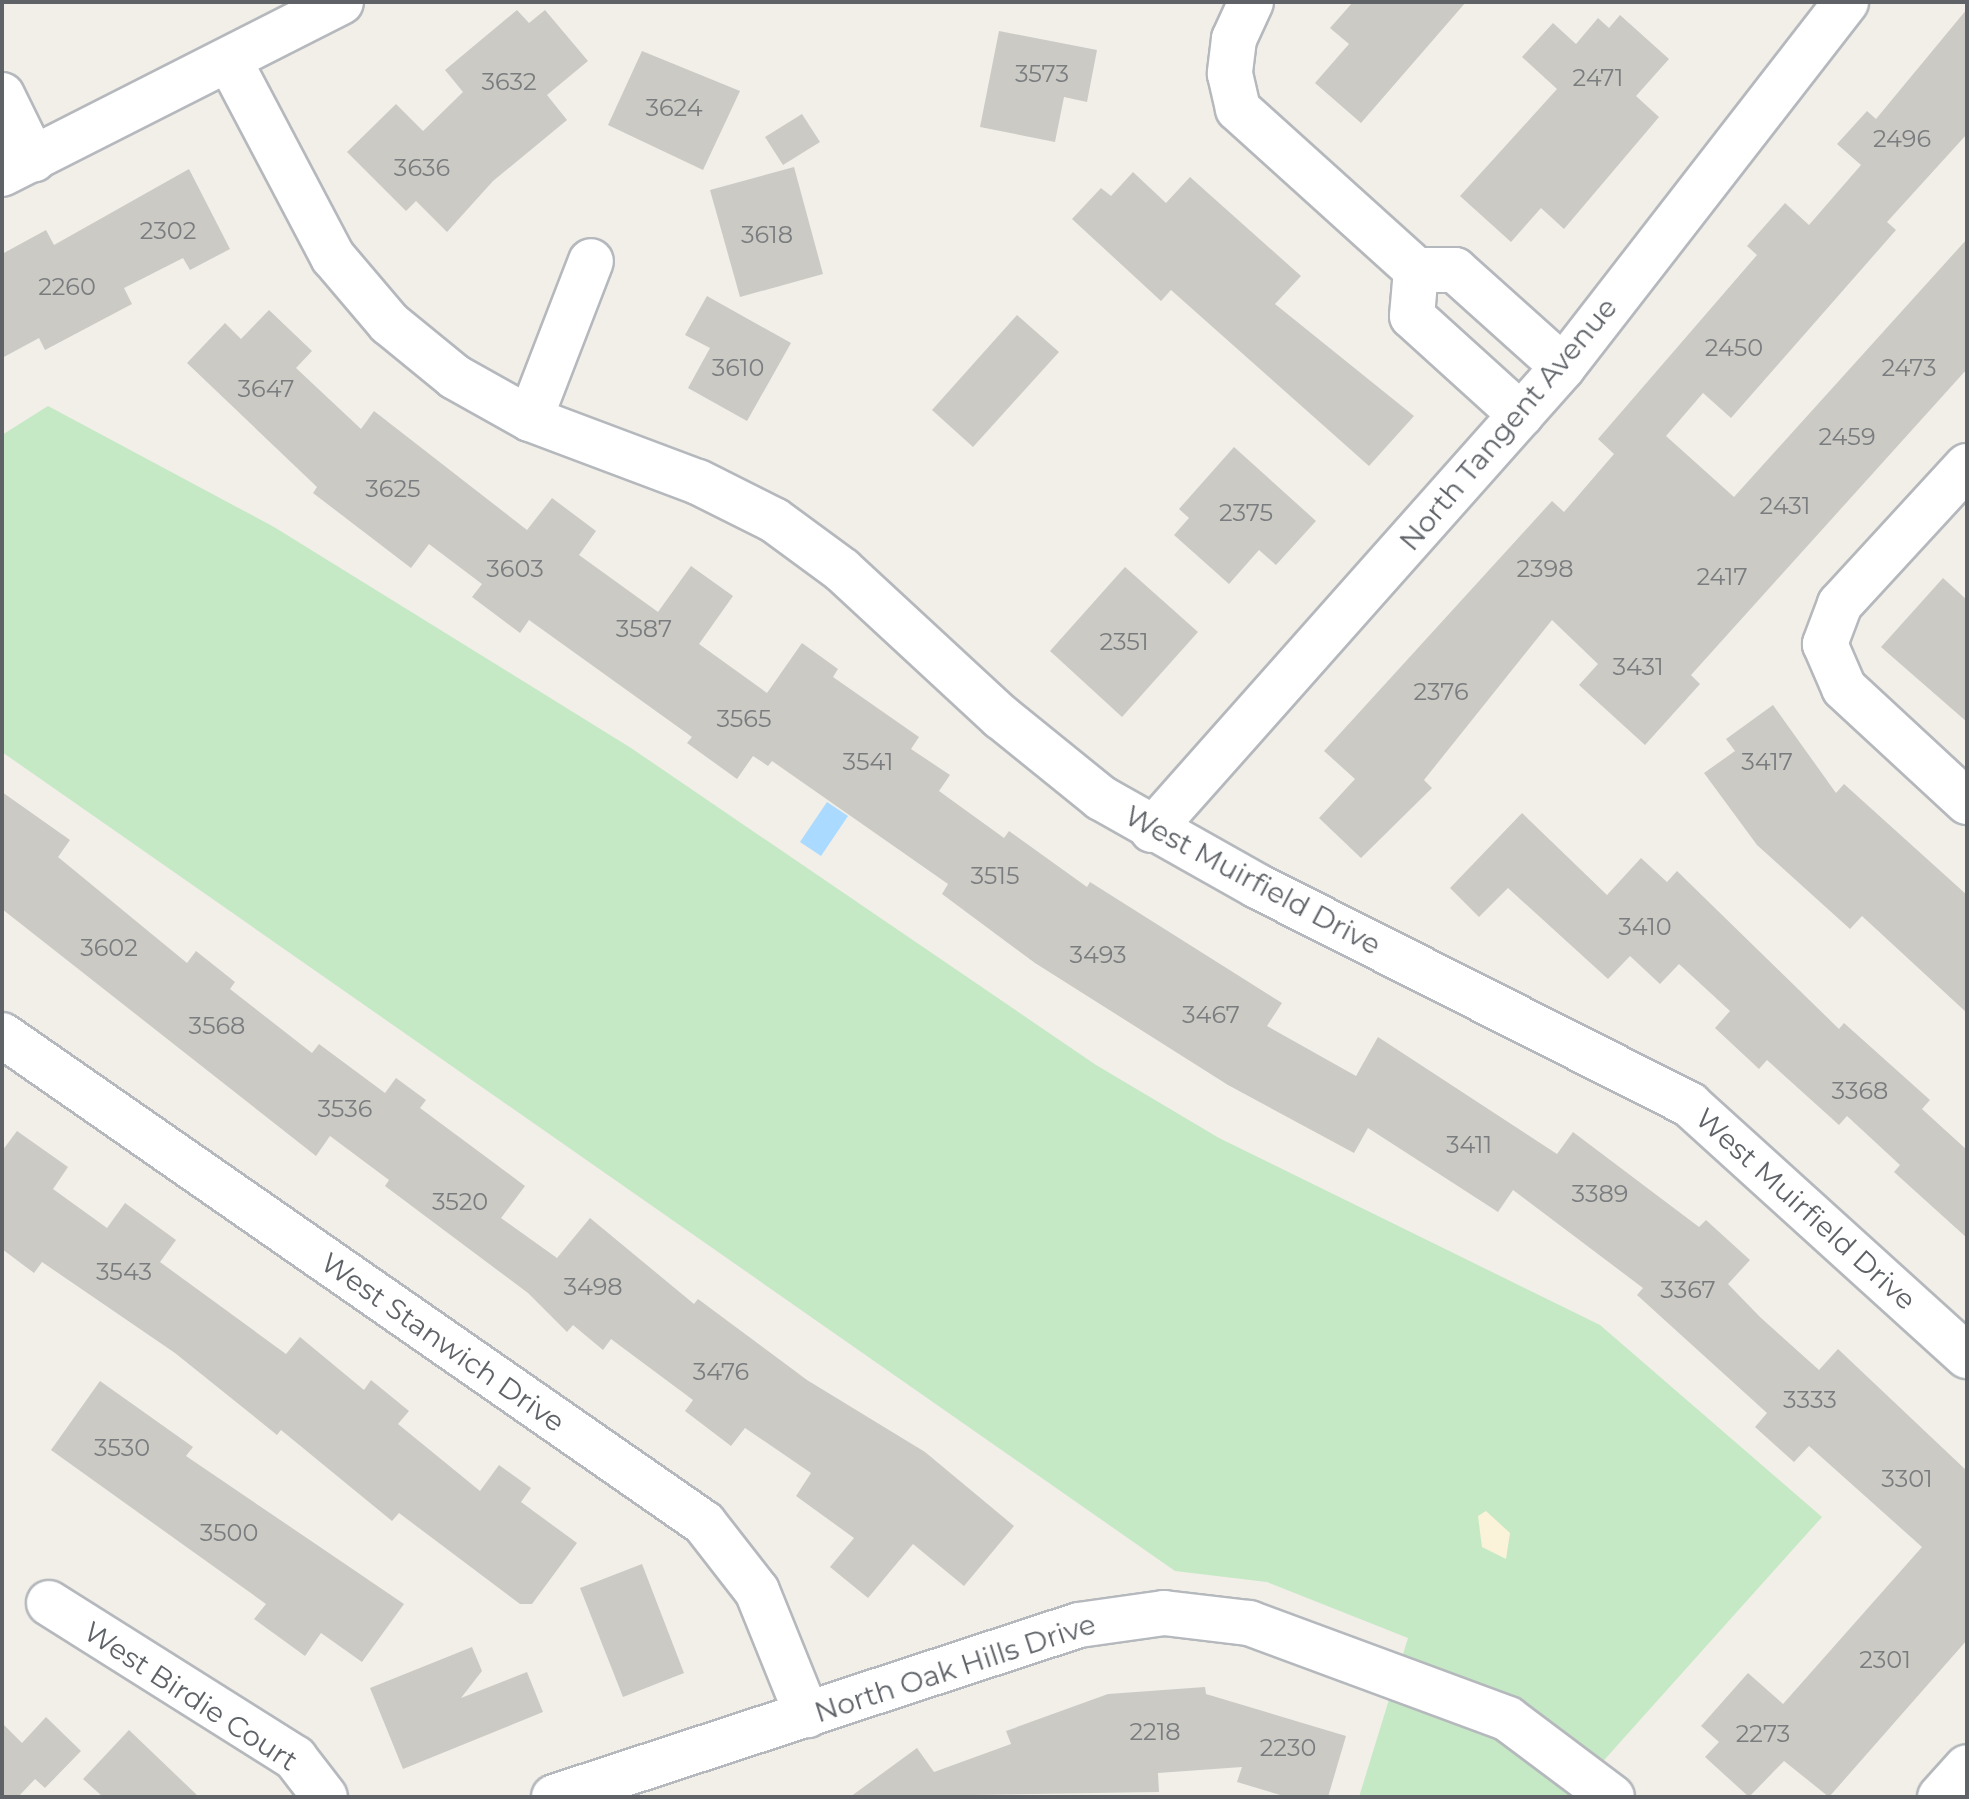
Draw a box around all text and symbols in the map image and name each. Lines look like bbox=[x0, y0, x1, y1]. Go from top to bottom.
house number: 3573 bbox=[1015, 60, 1069, 88]
house number: 2471 bbox=[1573, 64, 1623, 92]
house number: 3632 bbox=[481, 68, 537, 96]
house number: 3624 bbox=[645, 94, 703, 122]
house number: 2496 bbox=[1873, 125, 1931, 153]
house number: 3636 bbox=[394, 154, 450, 182]
house number: 2302 bbox=[140, 217, 196, 245]
house number: 3618 bbox=[741, 221, 793, 249]
house number: 2260 bbox=[38, 273, 96, 301]
street label: North Tangent Avenue bbox=[1392, 291, 1624, 557]
house number: 2450 bbox=[1705, 334, 1763, 362]
house number: 3610 bbox=[712, 354, 764, 382]
house number: 2473 bbox=[1881, 354, 1937, 382]
house number: 3647 bbox=[238, 375, 294, 403]
house number: 2459 bbox=[1818, 423, 1876, 451]
house number: 3625 bbox=[365, 475, 421, 503]
house number: 2431 bbox=[1760, 492, 1810, 520]
house number: 2375 bbox=[1219, 499, 1273, 527]
house number: 3603 bbox=[486, 555, 544, 583]
house number: 2398 bbox=[1516, 555, 1574, 583]
house number: 2417 bbox=[1696, 563, 1748, 591]
house number: 3587 bbox=[616, 615, 672, 643]
house number: 2351 bbox=[1099, 628, 1149, 656]
house number: 3431 bbox=[1612, 653, 1664, 681]
house number: 2376 bbox=[1413, 678, 1469, 706]
house number: 3565 bbox=[716, 705, 772, 733]
house number: 3541 bbox=[843, 748, 893, 776]
house number: 3417 bbox=[1741, 748, 1793, 776]
street label: West Muirfield Drive bbox=[1119, 798, 1387, 962]
house number: 3515 bbox=[970, 862, 1020, 890]
house number: 3410 bbox=[1618, 913, 1672, 941]
house number: 3602 bbox=[80, 934, 138, 962]
house number: 3493 bbox=[1069, 941, 1127, 969]
house number: 3467 bbox=[1182, 1001, 1240, 1029]
house number: 3568 bbox=[189, 1012, 245, 1040]
house number: 3368 bbox=[1832, 1077, 1888, 1105]
house number: 3536 bbox=[318, 1095, 372, 1123]
street label: West Muirfield Drive bbox=[1689, 1101, 1923, 1317]
house number: 3411 bbox=[1446, 1131, 1492, 1159]
house number: 3389 bbox=[1572, 1180, 1628, 1208]
house number: 3520 bbox=[432, 1188, 488, 1216]
street label: West Stanwich Drive bbox=[315, 1245, 571, 1439]
house number: 3543 bbox=[96, 1258, 152, 1286]
house number: 3498 bbox=[563, 1273, 623, 1301]
house number: 3367 bbox=[1660, 1276, 1716, 1304]
house number: 3476 bbox=[693, 1358, 749, 1386]
house number: 3333 bbox=[1783, 1386, 1837, 1414]
house number: 3530 bbox=[94, 1434, 150, 1462]
house number: 3301 bbox=[1881, 1465, 1933, 1493]
house number: 3500 bbox=[200, 1519, 258, 1547]
street label: North Oak Hills Drive bbox=[810, 1607, 1100, 1729]
street label: West Birdie Court bbox=[78, 1614, 304, 1778]
house number: 2301 bbox=[1859, 1646, 1911, 1674]
house number: 2218 bbox=[1129, 1718, 1181, 1746]
house number: 2273 bbox=[1736, 1720, 1790, 1748]
house number: 2230 bbox=[1260, 1734, 1316, 1762]

